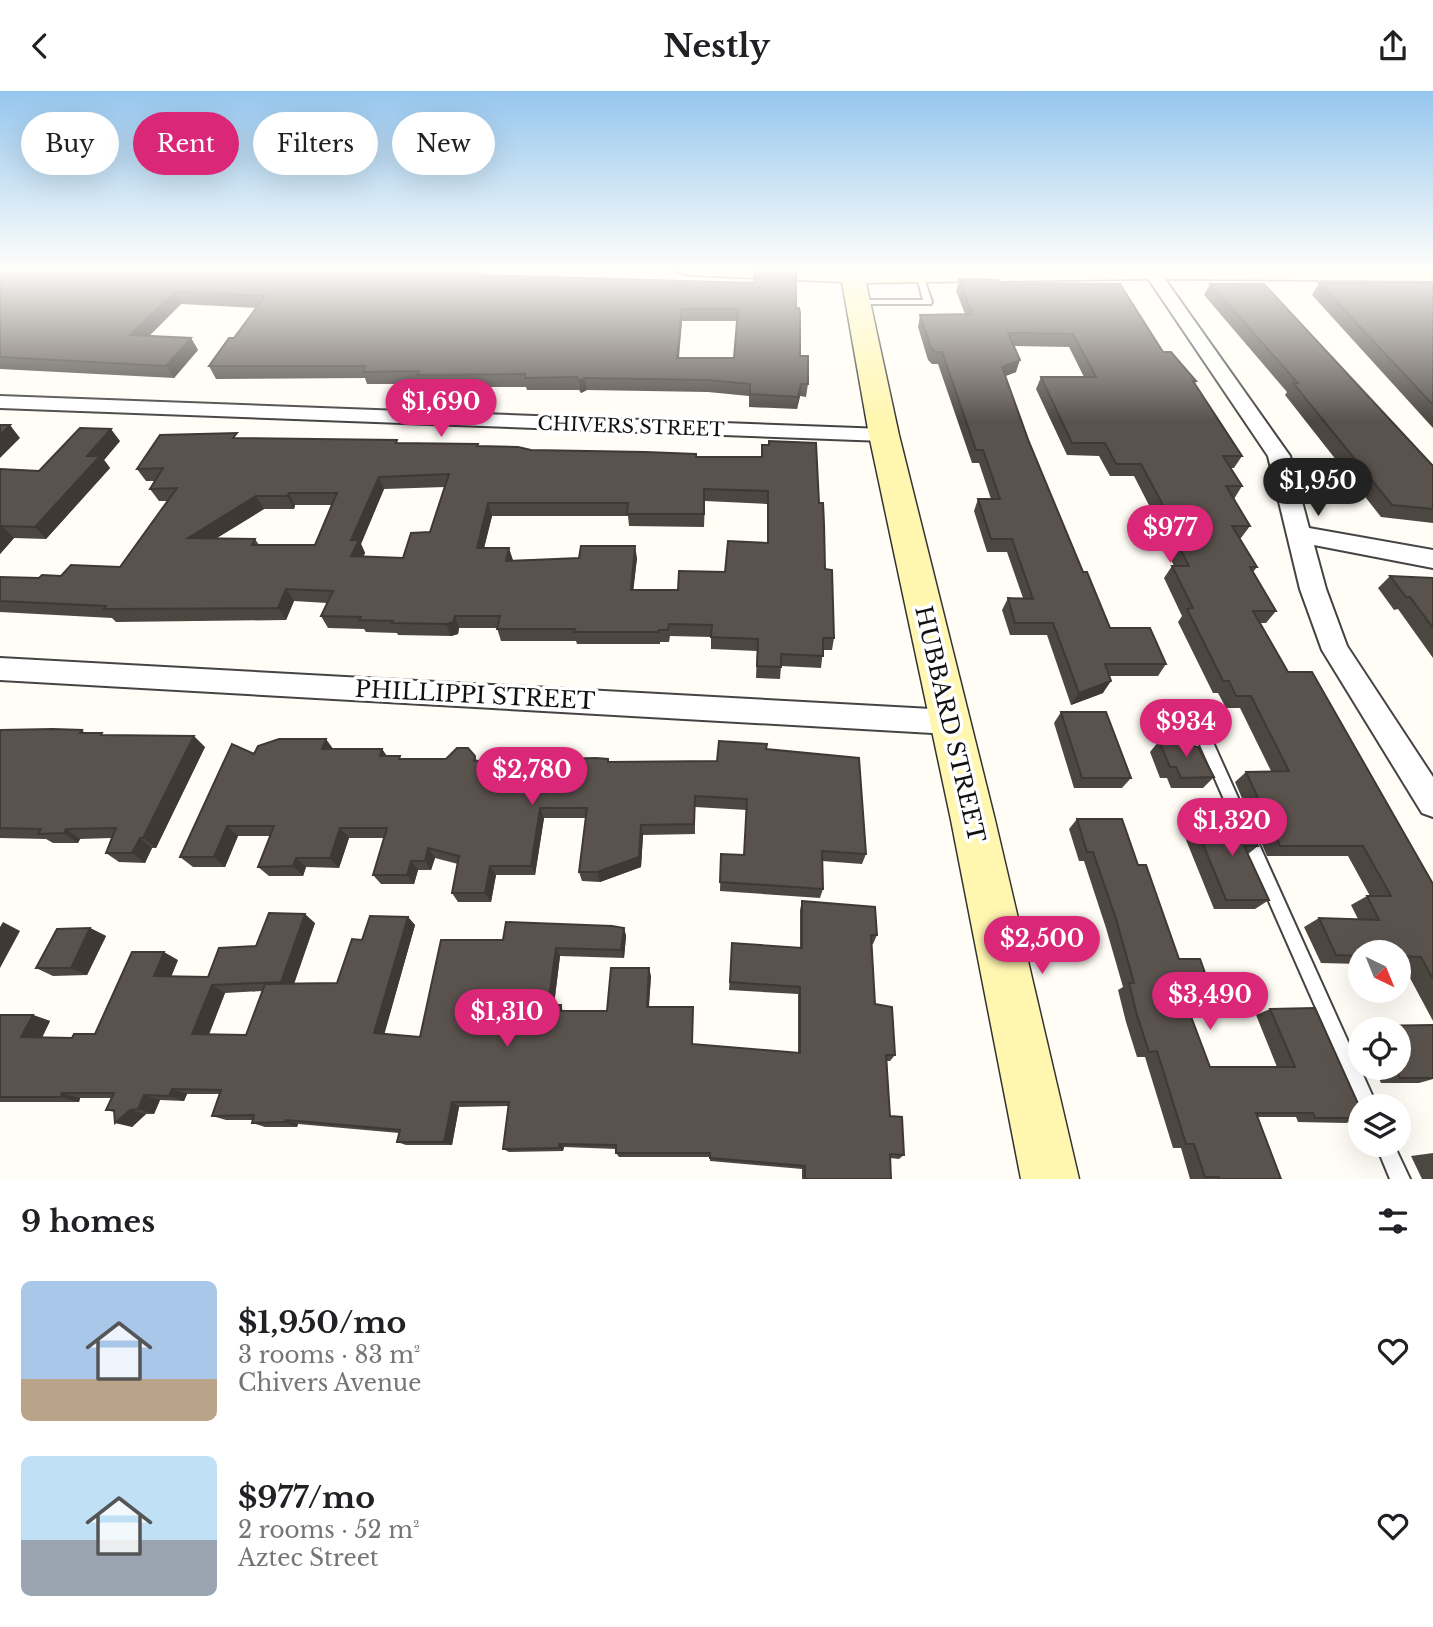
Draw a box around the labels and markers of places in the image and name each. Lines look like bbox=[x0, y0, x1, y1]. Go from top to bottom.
pin: $1,690 bbox=[384, 379, 498, 439]
pin: $1,950 bbox=[1261, 459, 1375, 518]
pin: $977 bbox=[1129, 505, 1211, 565]
pin: $934 bbox=[1145, 699, 1227, 759]
pin: $2,780 bbox=[475, 747, 589, 807]
pin: $1,320 bbox=[1175, 799, 1289, 858]
pin: $2,500 bbox=[985, 917, 1099, 976]
pin: $3,490 bbox=[1153, 972, 1267, 1032]
pin: $1,310 bbox=[450, 989, 564, 1049]

